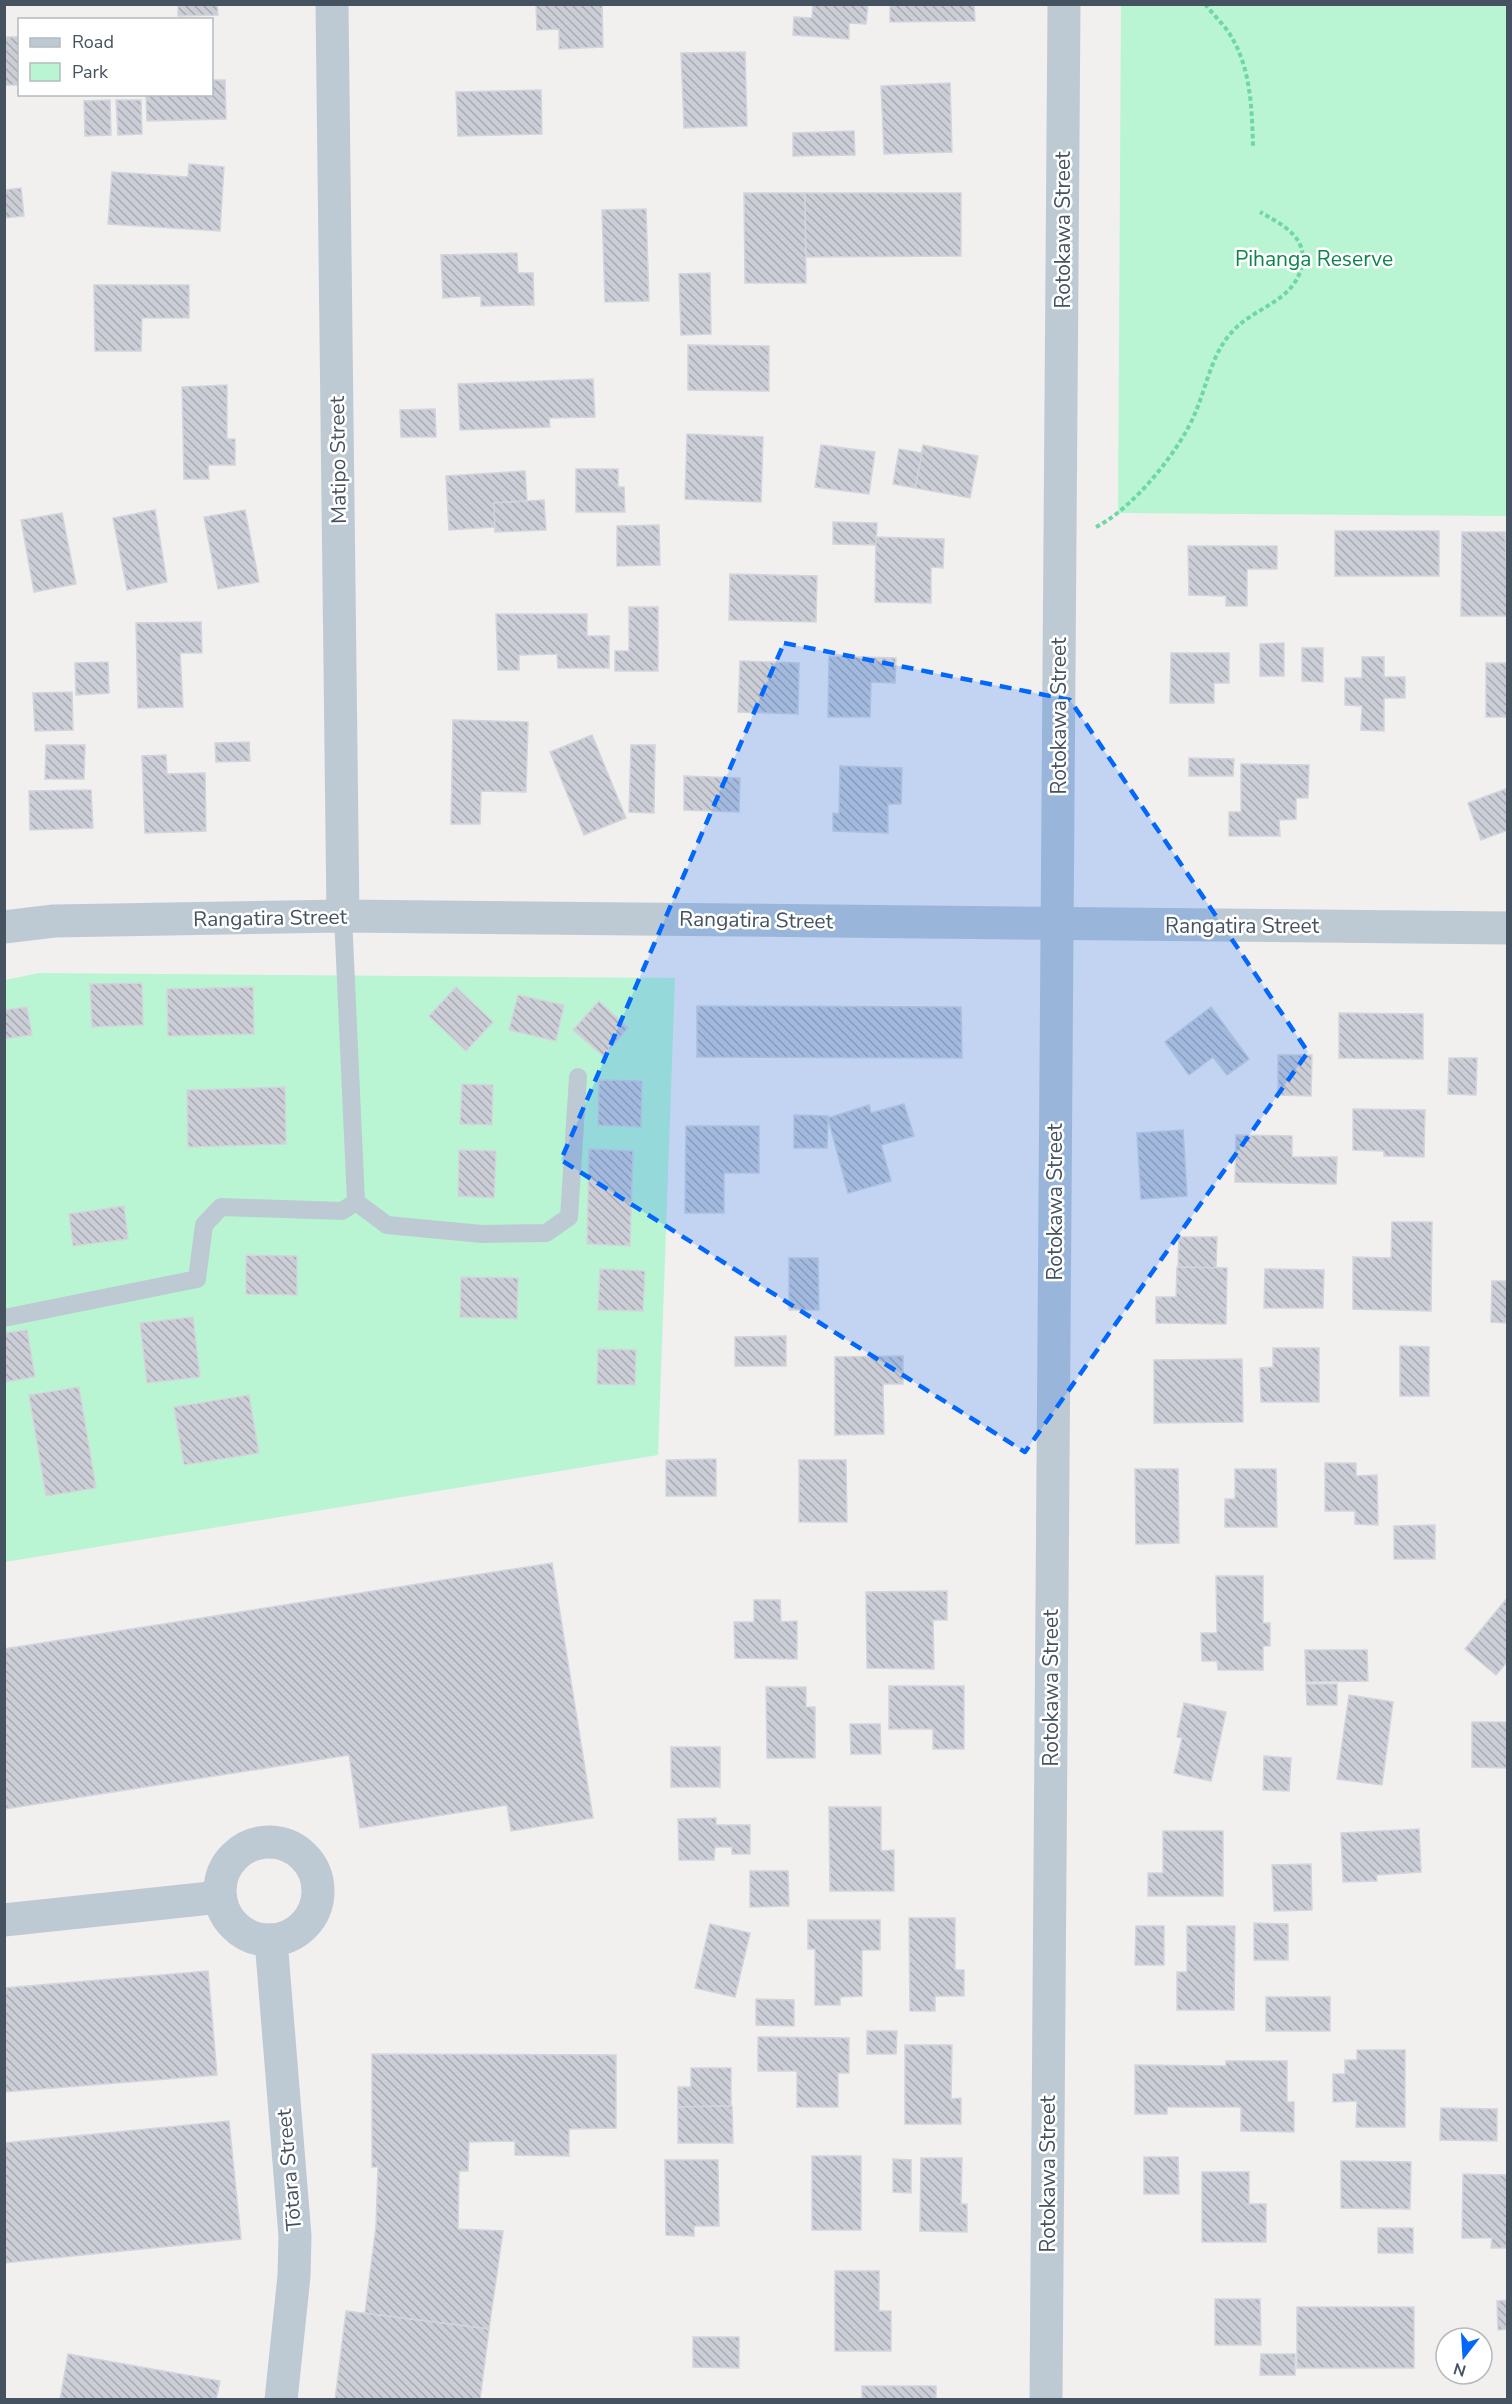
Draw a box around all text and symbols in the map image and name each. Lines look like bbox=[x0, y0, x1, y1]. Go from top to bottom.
legend bbox=[18, 18, 213, 96]
text: Road bbox=[72, 30, 114, 54]
text: Park bbox=[72, 60, 109, 84]
street label: Rotokawa Street bbox=[1049, 151, 1077, 309]
park label: Pihanga Reserve bbox=[1235, 245, 1393, 273]
street label: Matipo Street bbox=[323, 395, 353, 524]
street label: Rotokawa Street bbox=[1045, 637, 1073, 795]
street label: Rangatira Street bbox=[193, 903, 348, 933]
street label: Rangatira Street bbox=[679, 905, 834, 935]
street label: Rangatira Street bbox=[1165, 912, 1320, 940]
street label: Rotokawa Street bbox=[1041, 1123, 1069, 1281]
street label: Rotokawa Street bbox=[1037, 1609, 1065, 1767]
street label: Rotokawa Street bbox=[1034, 2095, 1062, 2253]
street label: Tōtara Street bbox=[270, 2107, 308, 2232]
north arrow bbox=[1434, 2326, 1494, 2386]
text: N bbox=[1451, 2357, 1469, 2382]

